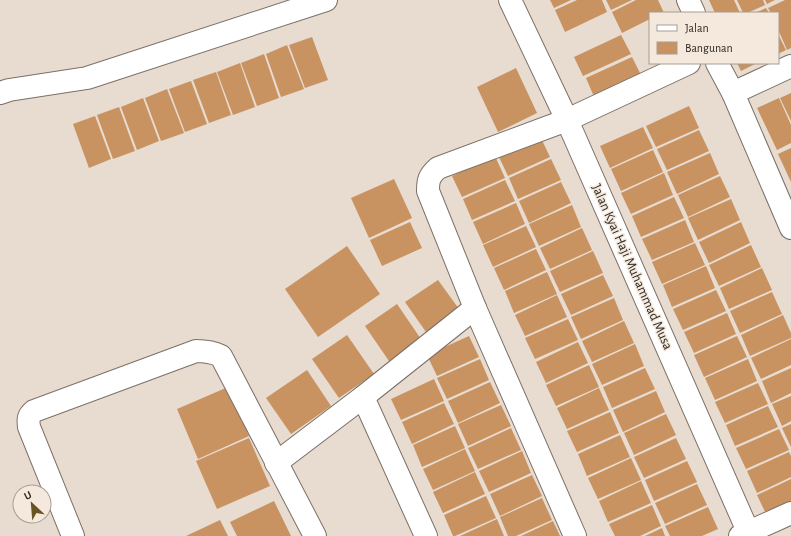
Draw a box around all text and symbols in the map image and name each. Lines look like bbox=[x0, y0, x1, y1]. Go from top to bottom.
legend bbox=[649, 12, 779, 64]
text: Jalan bbox=[685, 22, 709, 34]
text: Bangunan bbox=[685, 42, 733, 54]
street label: Jalan Kyai Haji Muhammad Musa bbox=[589, 182, 675, 352]
north arrow bbox=[12, 484, 52, 524]
text: U bbox=[22, 489, 33, 502]

